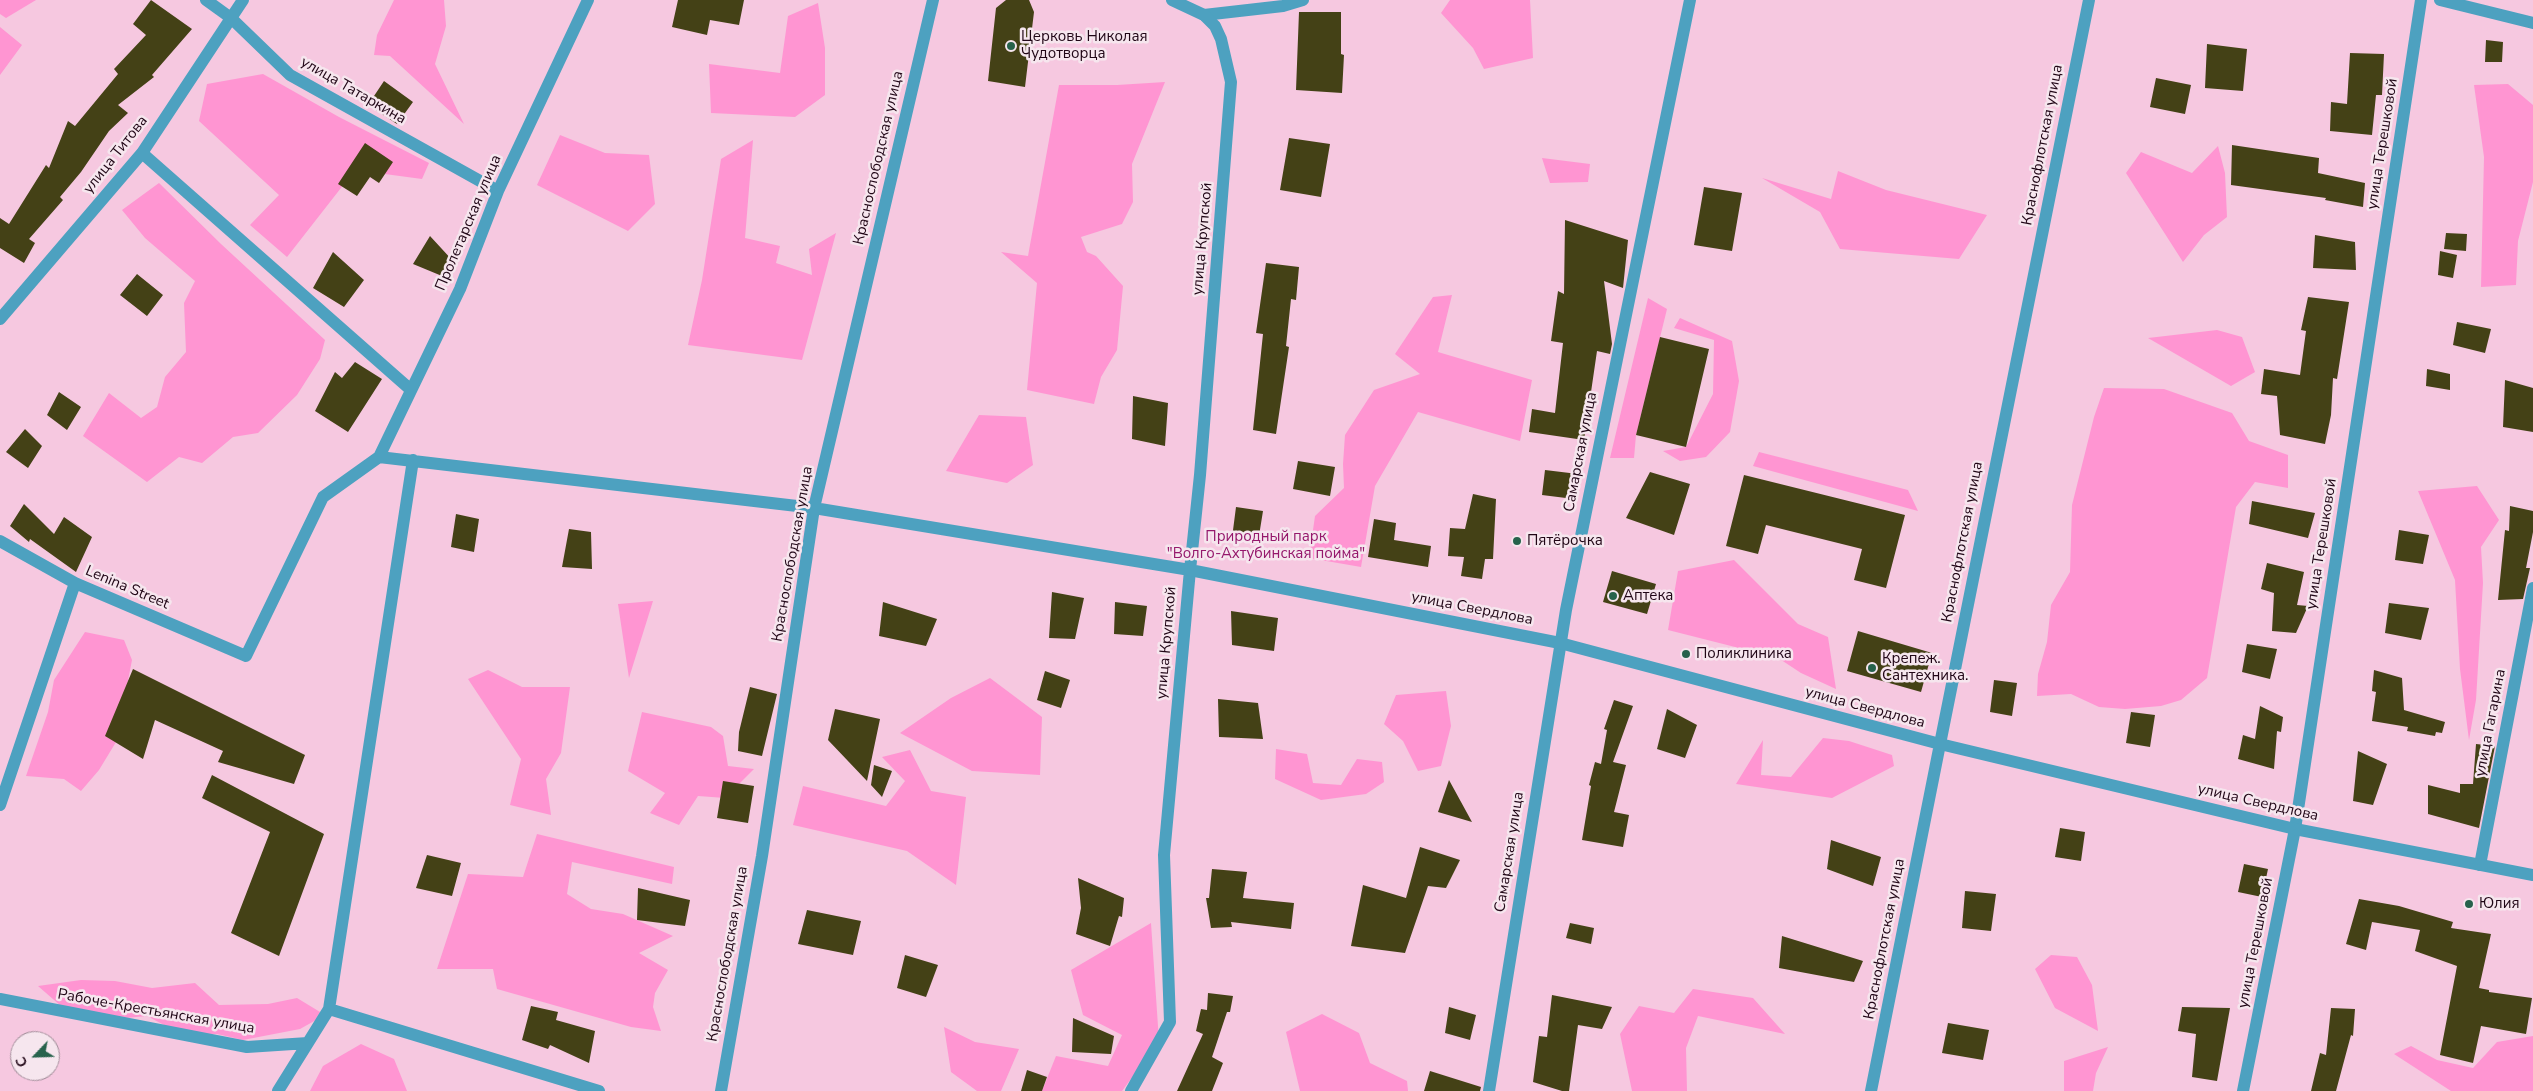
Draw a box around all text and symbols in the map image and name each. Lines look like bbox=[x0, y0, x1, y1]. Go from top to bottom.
place label: Церковь Николая Чудотворца bbox=[1021, 28, 1148, 63]
marker: Церковь Николая Чудотворца bbox=[1005, 40, 1017, 52]
street label: улица Татаркина bbox=[297, 53, 409, 129]
street label: Краснофлотская улица bbox=[2019, 63, 2067, 227]
street label: Краснослободская улица bbox=[850, 69, 908, 247]
street label: улица Терешковой bbox=[2364, 77, 2402, 211]
street label: улица Титова bbox=[80, 113, 152, 197]
street label: Пролетарская улица bbox=[432, 152, 506, 294]
street label: улица Крупской bbox=[1189, 182, 1217, 296]
street label: Самарская улица bbox=[1561, 391, 1601, 513]
street label: Краснофлотская улица bbox=[1939, 460, 1987, 624]
street label: Краснослободская улица bbox=[769, 465, 817, 643]
street label: улица Терешковой bbox=[2303, 477, 2341, 611]
park label: Природный парк "Волго-Ахтубинская пойма" bbox=[1167, 528, 1365, 563]
place label: Пятёрочка bbox=[1527, 532, 1603, 550]
marker: Пятёрочка bbox=[1511, 535, 1523, 547]
street label: Lenina Street bbox=[82, 562, 172, 614]
street label: улица Крупской bbox=[1153, 586, 1181, 700]
place label: Аптека bbox=[1623, 587, 1673, 605]
street label: улица Свердлова bbox=[1410, 588, 1534, 630]
marker: Аптека bbox=[1607, 590, 1619, 602]
place label: Поликлиника bbox=[1696, 645, 1792, 663]
marker: Поликлиника bbox=[1680, 648, 1692, 660]
place label: Крепеж. Сантехника. bbox=[1882, 650, 1968, 685]
marker: Крепеж. Сантехника. bbox=[1866, 662, 1878, 674]
street label: улица Гагарина bbox=[2472, 668, 2510, 778]
street label: улица Свердлова bbox=[1803, 683, 1927, 733]
street label: улица Свердлова bbox=[2196, 780, 2320, 826]
street label: Самарская улица bbox=[1492, 790, 1528, 914]
street label: Краснофлотская улица bbox=[1861, 857, 1909, 1021]
street label: Краснослободская улица bbox=[704, 865, 752, 1043]
street label: улица Терешковой bbox=[2235, 876, 2277, 1010]
place label: Юлия bbox=[2479, 895, 2519, 913]
marker: Юлия bbox=[2463, 898, 2475, 910]
street label: Рабоче-Крестьянская улица bbox=[56, 986, 256, 1038]
north arrow bbox=[10, 1031, 60, 1081]
text: С bbox=[11, 1054, 32, 1070]

